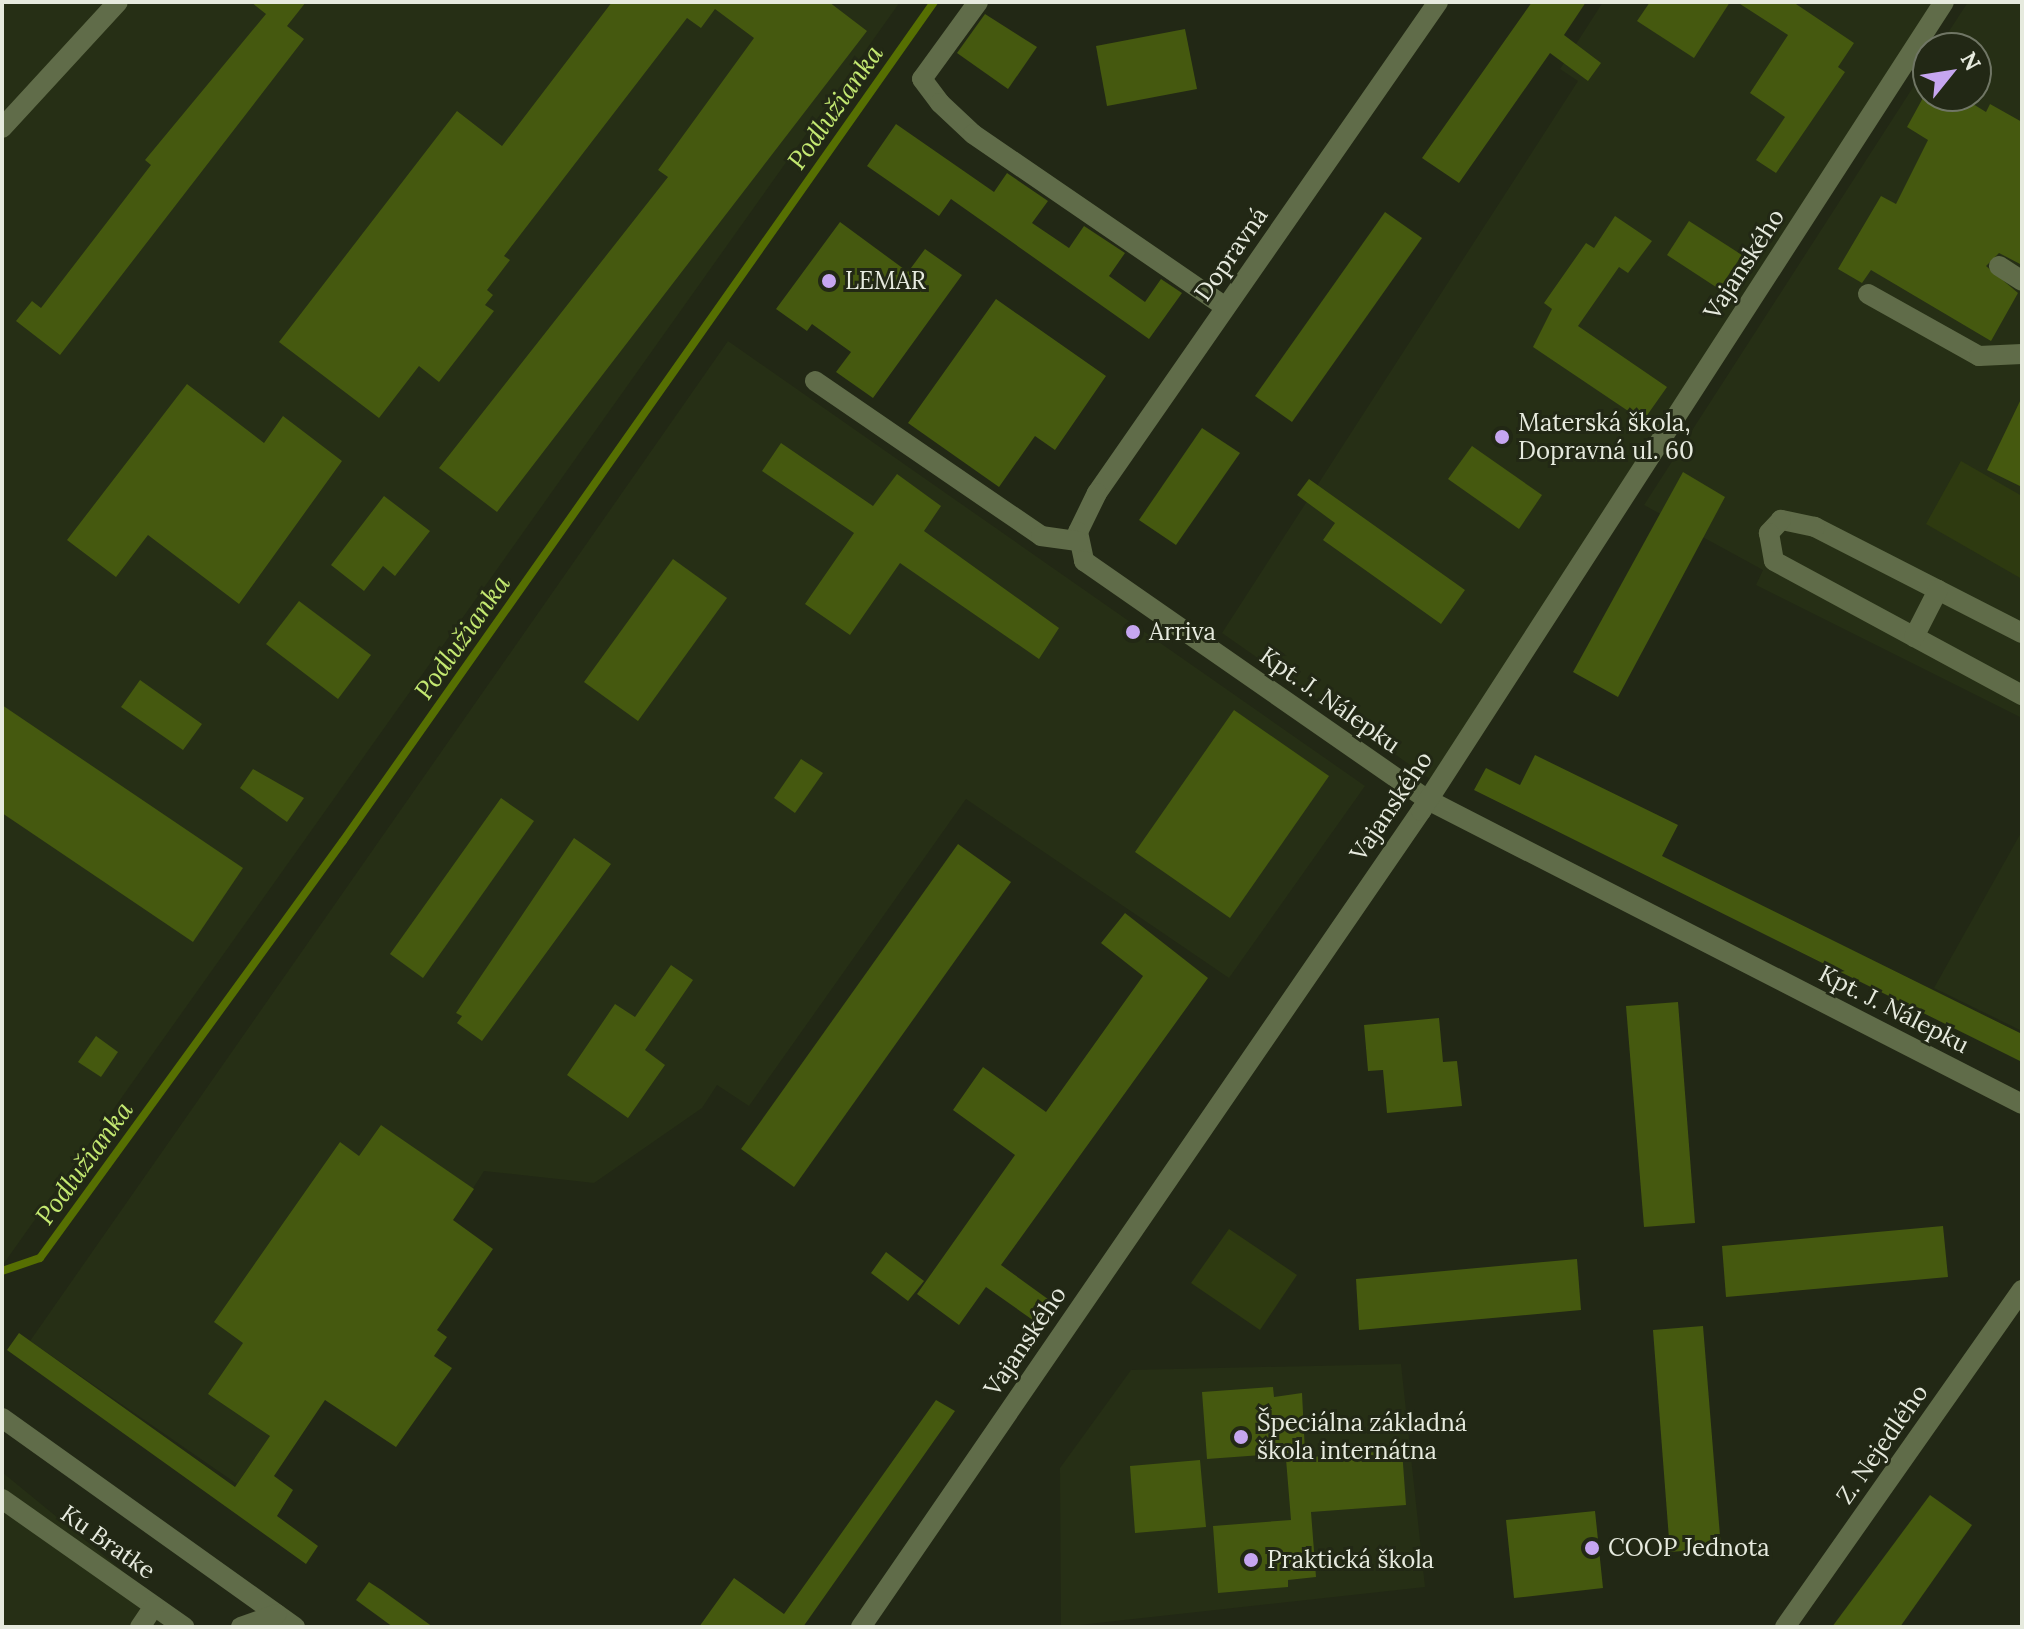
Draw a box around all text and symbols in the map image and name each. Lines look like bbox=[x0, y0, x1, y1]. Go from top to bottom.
north arrow bbox=[1912, 32, 1992, 112]
water label: Podlužianka bbox=[781, 39, 889, 175]
text: N bbox=[1955, 47, 1987, 75]
street label: Dopravná bbox=[1188, 202, 1274, 306]
street label: Vajanského bbox=[1698, 203, 1790, 325]
place label: LEMAR bbox=[845, 267, 926, 295]
marker: LEMAR bbox=[820, 272, 838, 290]
place label: Materská škola, Dopravná ul. 60 bbox=[1518, 409, 1694, 465]
marker: Materská škola, Dopravná ul. 60 bbox=[1493, 428, 1511, 446]
water label: Podlužianka bbox=[408, 569, 516, 705]
place label: Arriva bbox=[1149, 618, 1216, 646]
marker: Arriva bbox=[1124, 623, 1142, 641]
street label: Kpt. J. Nálepku bbox=[1254, 641, 1406, 759]
street label: Vajanského bbox=[1344, 746, 1438, 866]
street label: Kpt. J. Nálepku bbox=[1814, 959, 1974, 1059]
water label: Podlužianka bbox=[29, 1095, 139, 1231]
street label: Vajanského bbox=[978, 1281, 1072, 1401]
street label: Z. Nejedlého bbox=[1830, 1379, 1934, 1509]
place label: Špeciálna základná škola internátna bbox=[1257, 1409, 1467, 1465]
marker: Špeciálna základná škola internátna bbox=[1232, 1428, 1250, 1446]
street label: Ku Bratke bbox=[55, 1499, 161, 1585]
place label: COOP Jednota bbox=[1608, 1534, 1770, 1562]
marker: COOP Jednota bbox=[1583, 1539, 1601, 1557]
place label: Praktická škola bbox=[1267, 1546, 1434, 1574]
marker: Praktická škola bbox=[1242, 1551, 1260, 1569]

